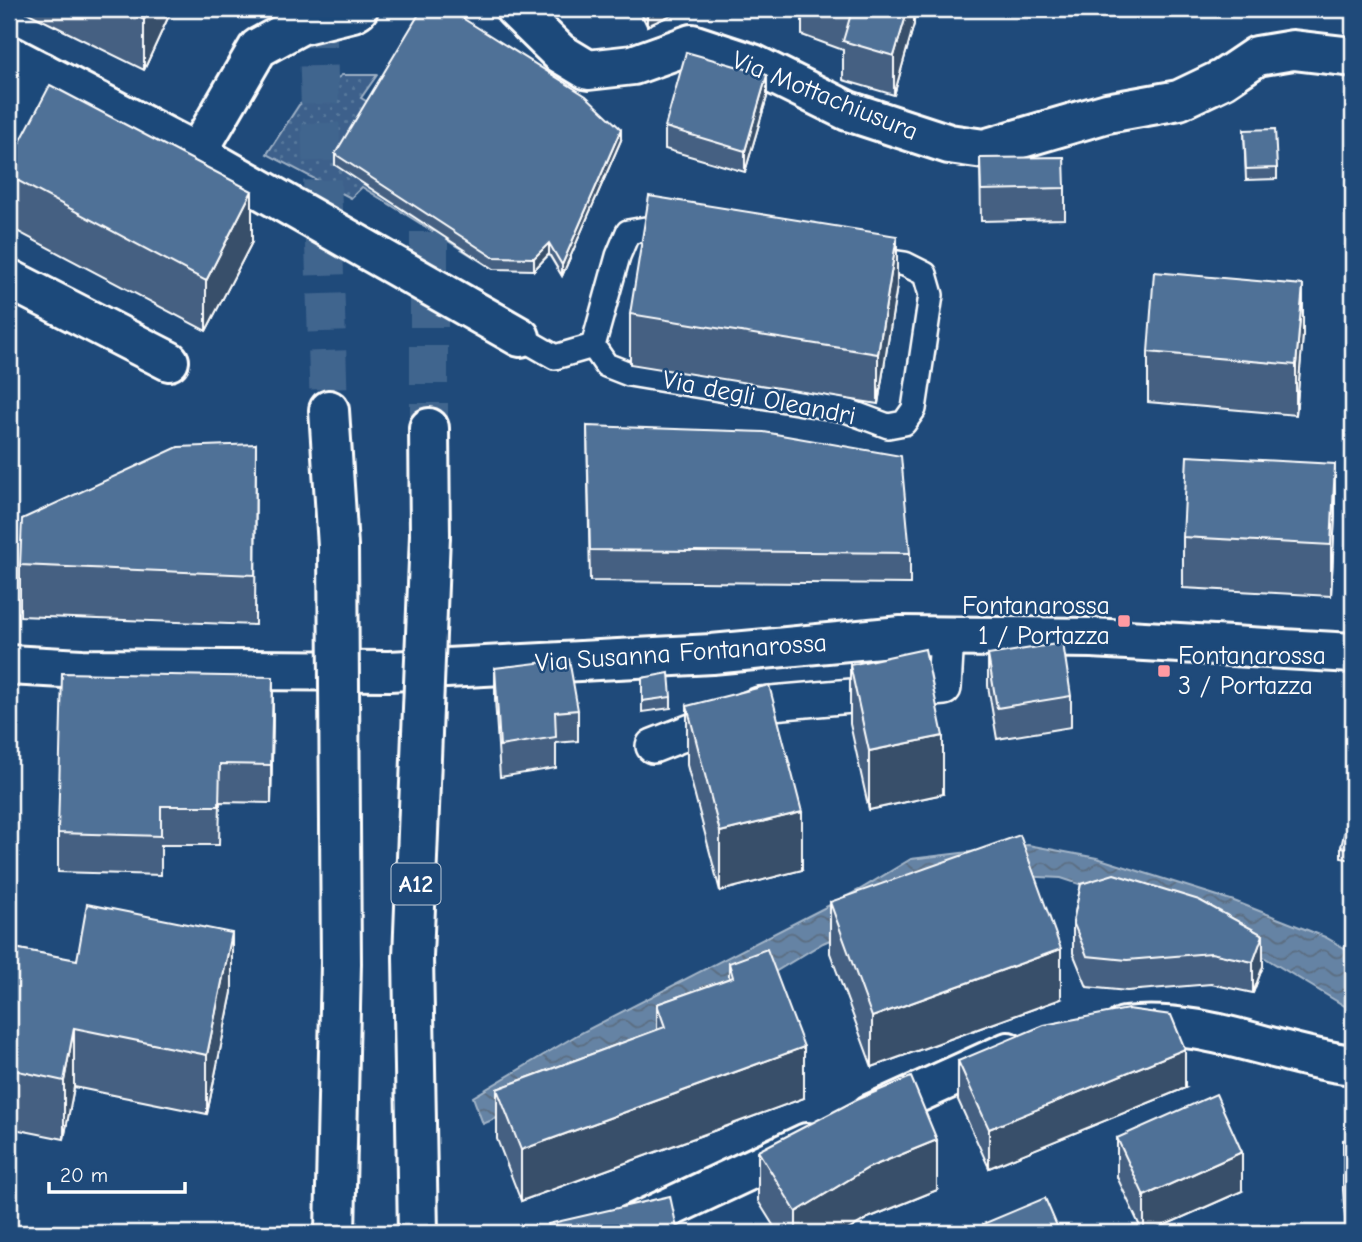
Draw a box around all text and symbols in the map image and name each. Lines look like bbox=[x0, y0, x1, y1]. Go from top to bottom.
street label: Via Mottachiusura bbox=[728, 45, 922, 147]
street label: Via degli Oleandri bbox=[660, 365, 858, 431]
place label: Fontanarossa 1 / Portazza bbox=[962, 591, 1110, 651]
marker: Fontanarossa 1 / Portazza bbox=[1116, 613, 1132, 629]
street label: Via Susanna Fontanarossa bbox=[534, 628, 828, 678]
place label: Fontanarossa 3 / Portazza bbox=[1178, 641, 1326, 701]
marker: Fontanarossa 3 / Portazza bbox=[1156, 663, 1172, 679]
road number: A12 bbox=[392, 864, 440, 904]
scale bar bbox=[49, 1151, 186, 1195]
text: 20 m bbox=[60, 1163, 108, 1187]

